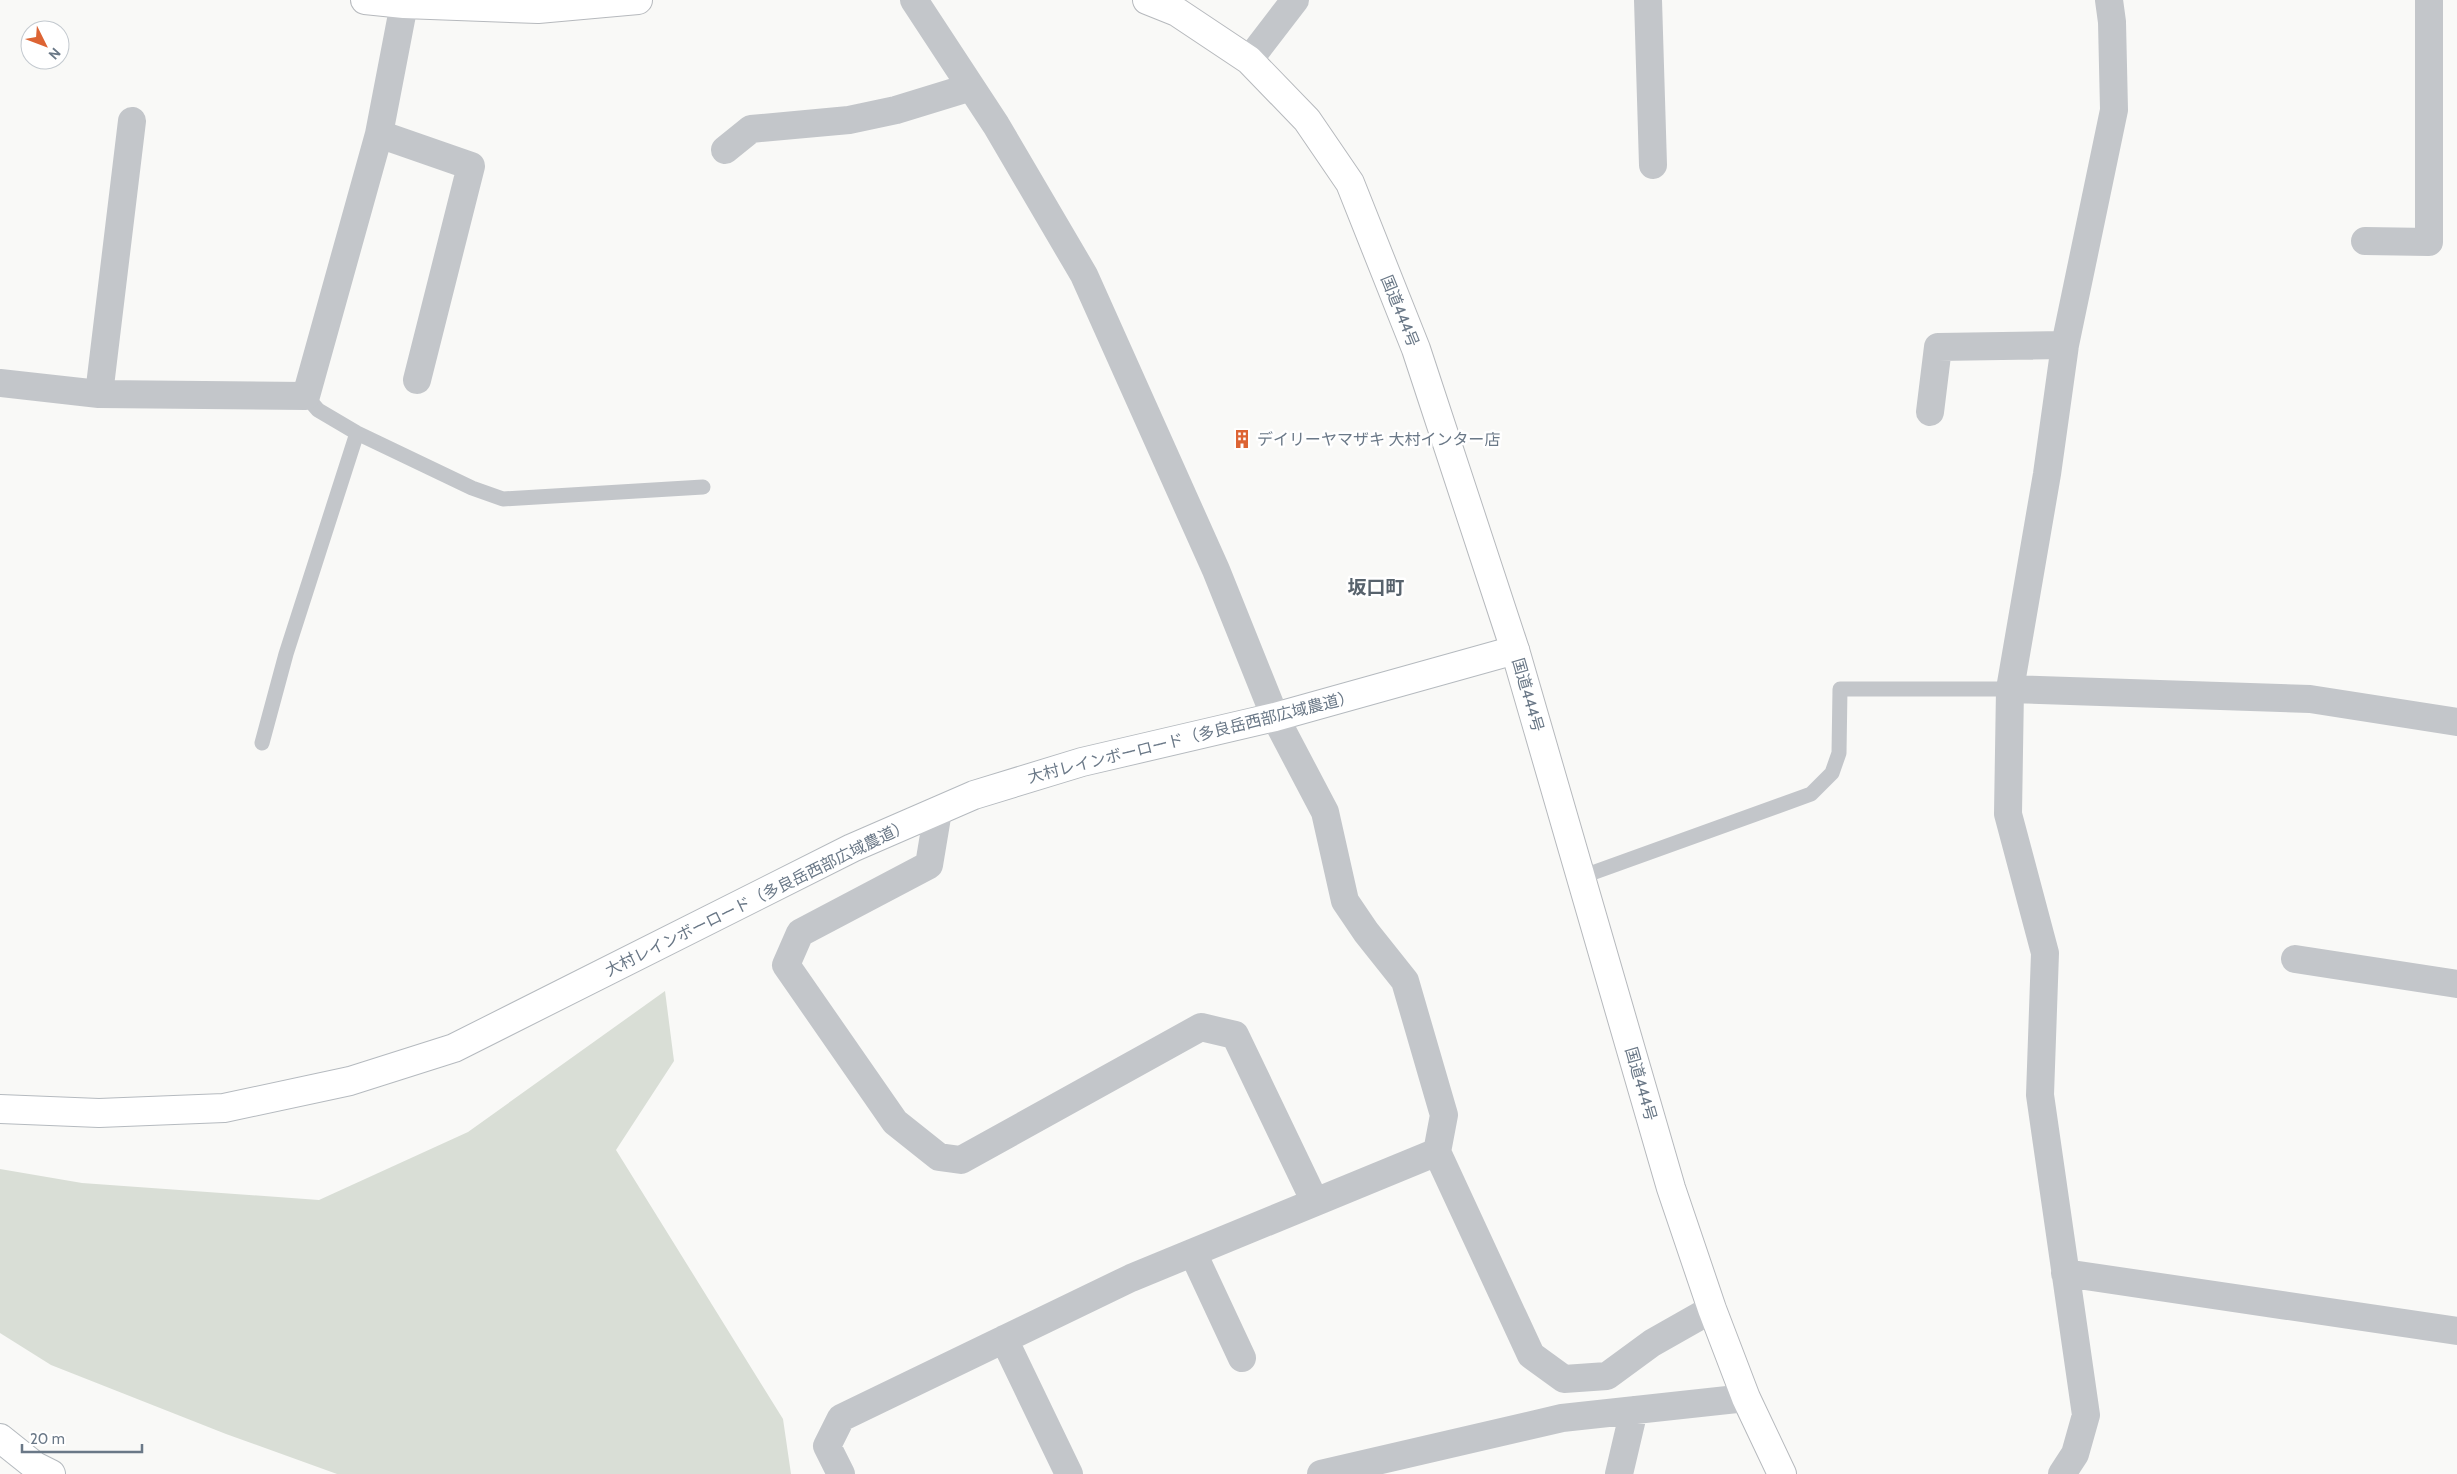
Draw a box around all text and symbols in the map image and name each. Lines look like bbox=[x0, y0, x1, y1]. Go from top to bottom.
north arrow bbox=[20, 20, 70, 70]
text: N bbox=[45, 44, 65, 63]
street label: 国道444号 bbox=[1377, 272, 1423, 350]
building icon: デイリーヤマザキ 大村インター店 bbox=[1231, 428, 1253, 450]
place label: デイリーヤマザキ 大村インター店 bbox=[1257, 430, 1501, 449]
district label: 坂口町 bbox=[1347, 576, 1405, 599]
street label: 国道444号 bbox=[1508, 656, 1548, 734]
street label: 大村レインボーロード（多良岳西部広域農道） bbox=[1026, 687, 1356, 787]
street label: 大村レインボーロード（多良岳西部広域農道） bbox=[602, 816, 912, 980]
street label: 国道444号 bbox=[1621, 1045, 1661, 1123]
scale bar bbox=[22, 1422, 142, 1454]
text: 20 m bbox=[30, 1430, 65, 1448]

